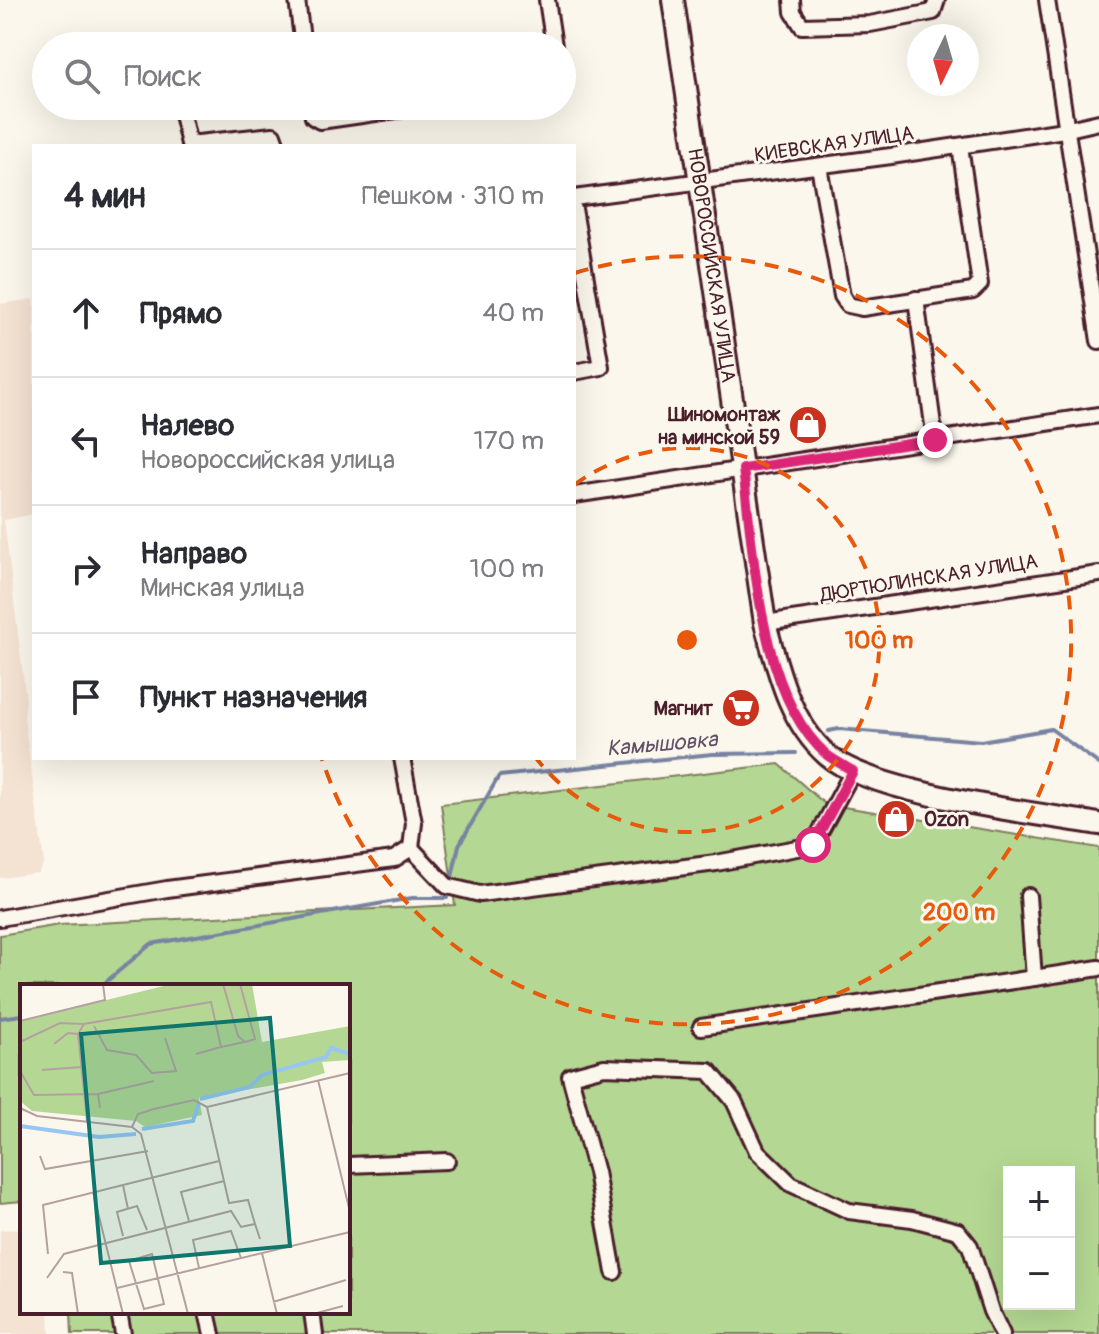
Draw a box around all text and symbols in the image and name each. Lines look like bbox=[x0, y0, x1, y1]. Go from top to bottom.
north arrow bbox=[907, 24, 979, 96]
search box bbox=[32, 32, 576, 120]
icon: search bbox=[60, 54, 104, 98]
text: Поиск bbox=[124, 58, 202, 95]
street label: КИЕВСКАЯ УЛИЦА bbox=[752, 120, 916, 168]
street label: НОВОРОССИЙСКАЯ УЛИЦА bbox=[682, 146, 742, 384]
text: 4 мин bbox=[64, 175, 146, 218]
text: Пешком · 310 m bbox=[362, 180, 544, 212]
icon: ahead bbox=[64, 291, 108, 335]
text: Прямо bbox=[140, 295, 222, 332]
text: 40 m bbox=[482, 297, 544, 329]
place label: Шиномонтаж на минской 59 bbox=[658, 402, 781, 450]
shop icon: Шиномонтаж на минской 59 bbox=[787, 404, 829, 446]
text: Налево bbox=[140, 407, 234, 444]
icon: left bbox=[64, 419, 108, 463]
route end bbox=[917, 422, 953, 458]
text: 170 m bbox=[474, 425, 544, 457]
text: Новороссийская улица bbox=[140, 444, 395, 476]
text: Направо bbox=[140, 535, 247, 572]
icon: right bbox=[64, 547, 108, 591]
street label: ДЮРТЮЛИНСКАЯ УЛИЦА bbox=[817, 548, 1040, 608]
text: 100 m bbox=[470, 553, 544, 585]
text: Минская улица bbox=[140, 572, 305, 604]
centre of rings bbox=[673, 626, 701, 654]
text: 100 m bbox=[845, 626, 913, 655]
icon: arrive bbox=[64, 675, 108, 719]
text: Пункт назначения bbox=[140, 679, 367, 716]
supermarket icon: Магнит bbox=[720, 687, 762, 729]
place label: Магнит bbox=[654, 696, 714, 721]
water label: Камышовка bbox=[605, 725, 720, 763]
shop icon: Ozon bbox=[875, 798, 917, 840]
place label: Ozon bbox=[924, 807, 969, 832]
route start bbox=[795, 827, 831, 863]
text: 200 m bbox=[923, 898, 995, 927]
inset map bbox=[20, 984, 350, 1314]
map controls bbox=[1003, 1166, 1075, 1310]
button: + bbox=[1003, 1166, 1075, 1238]
button: − bbox=[1003, 1238, 1075, 1310]

